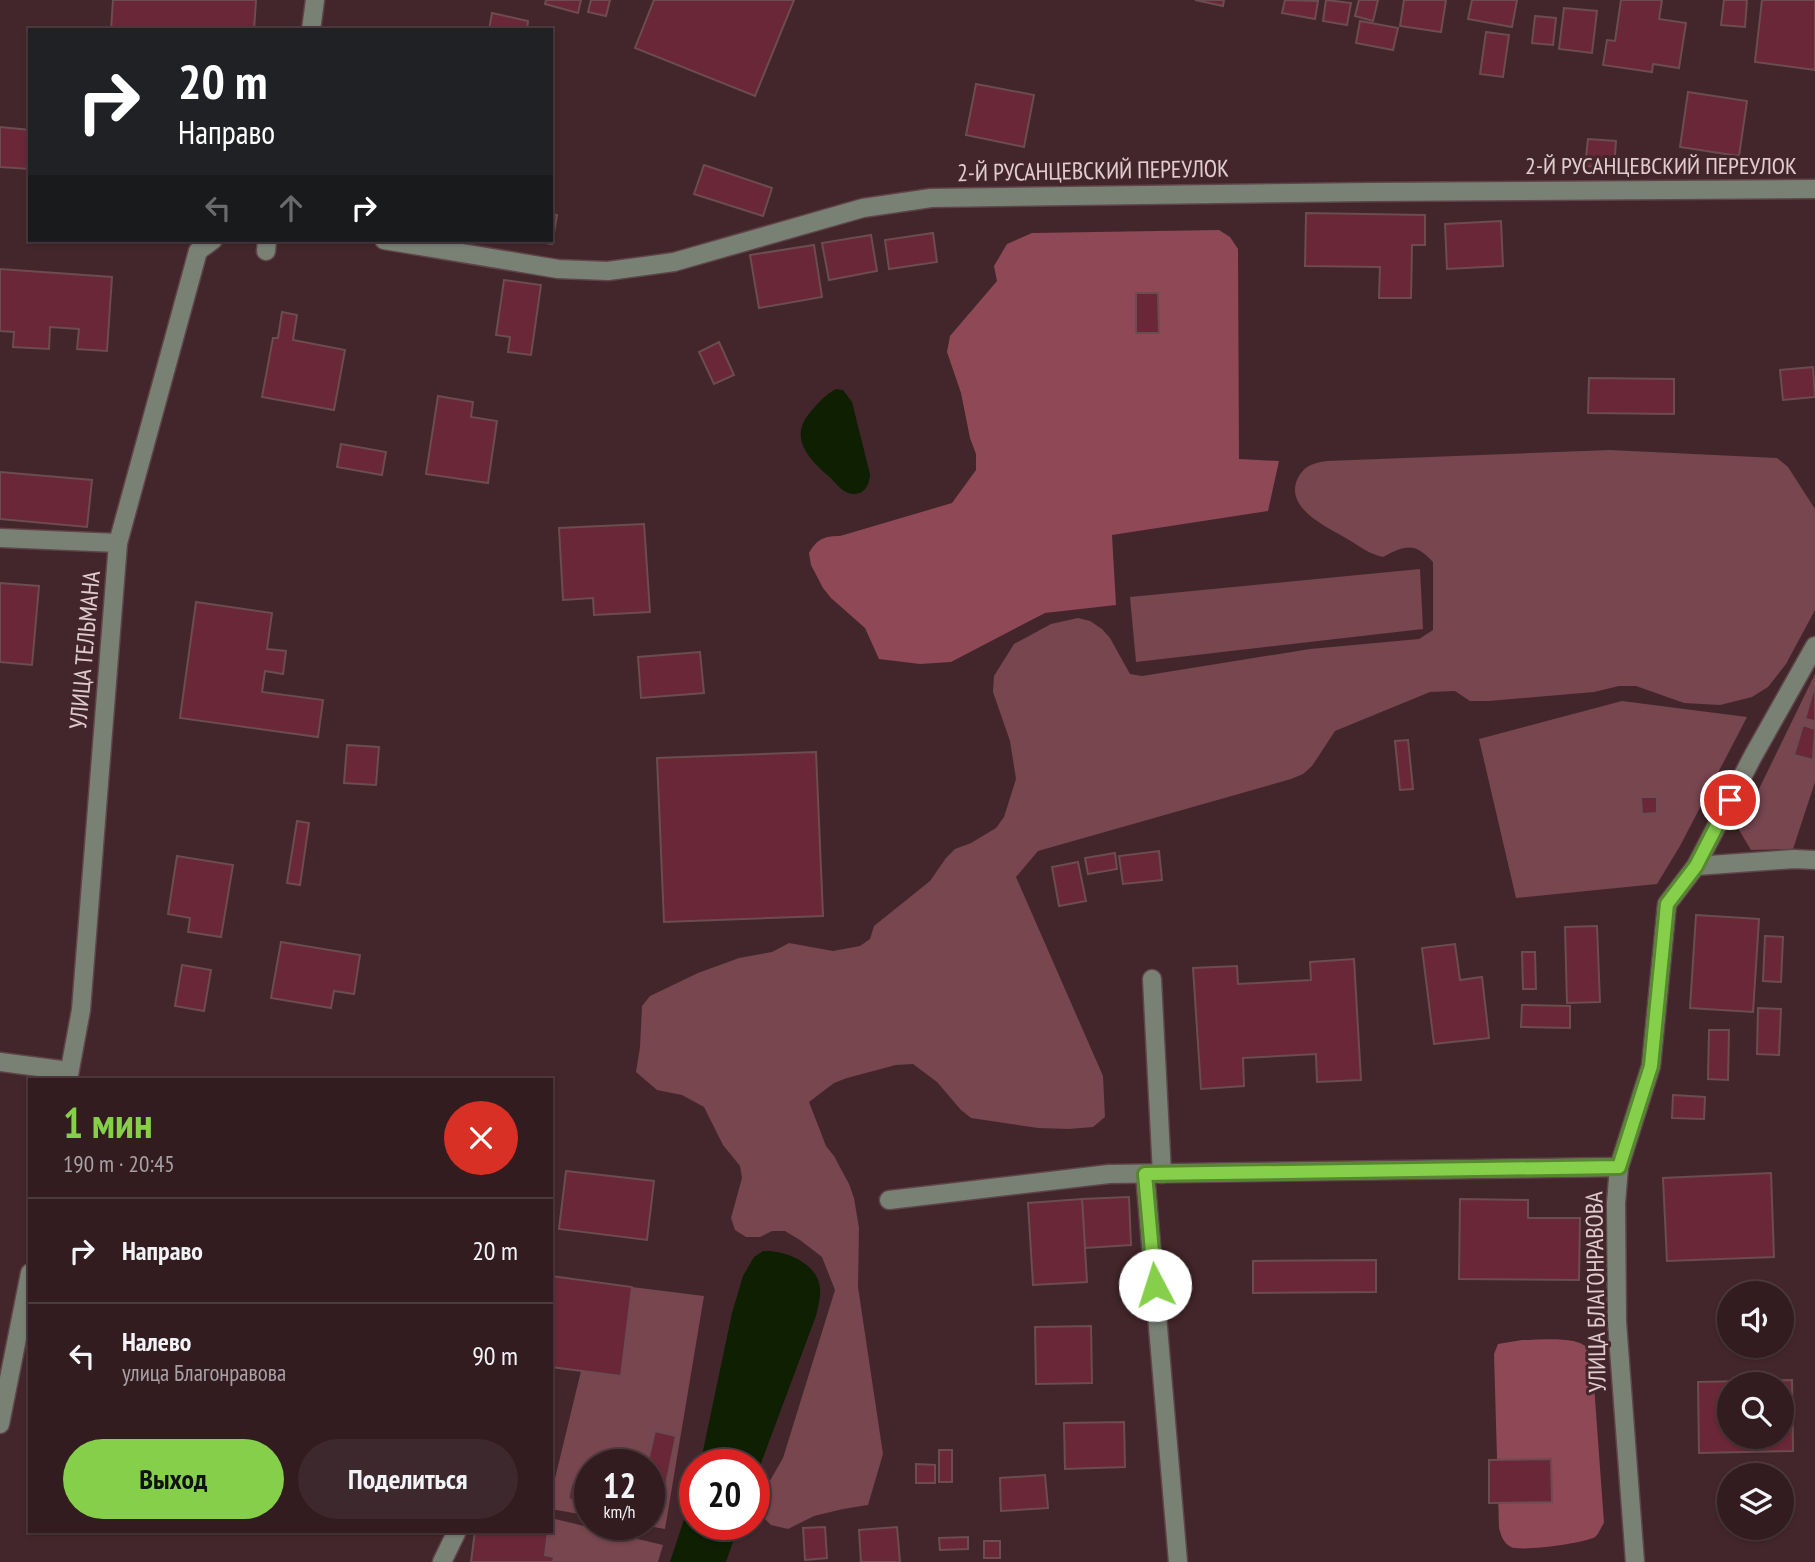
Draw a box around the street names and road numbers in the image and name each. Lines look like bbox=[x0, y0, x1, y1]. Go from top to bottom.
street label: 2-Й РУСАНЦЕВСКИЙ ПЕРЕУЛОК bbox=[1525, 150, 1797, 181]
street label: 2-Й РУСАНЦЕВСКИЙ ПЕРЕУЛОК bbox=[957, 153, 1229, 188]
street label: УЛИЦА ТЕЛЬМАНА bbox=[62, 569, 107, 730]
street label: УЛИЦА БЛАГОНРАВОВА bbox=[1578, 1191, 1613, 1393]

